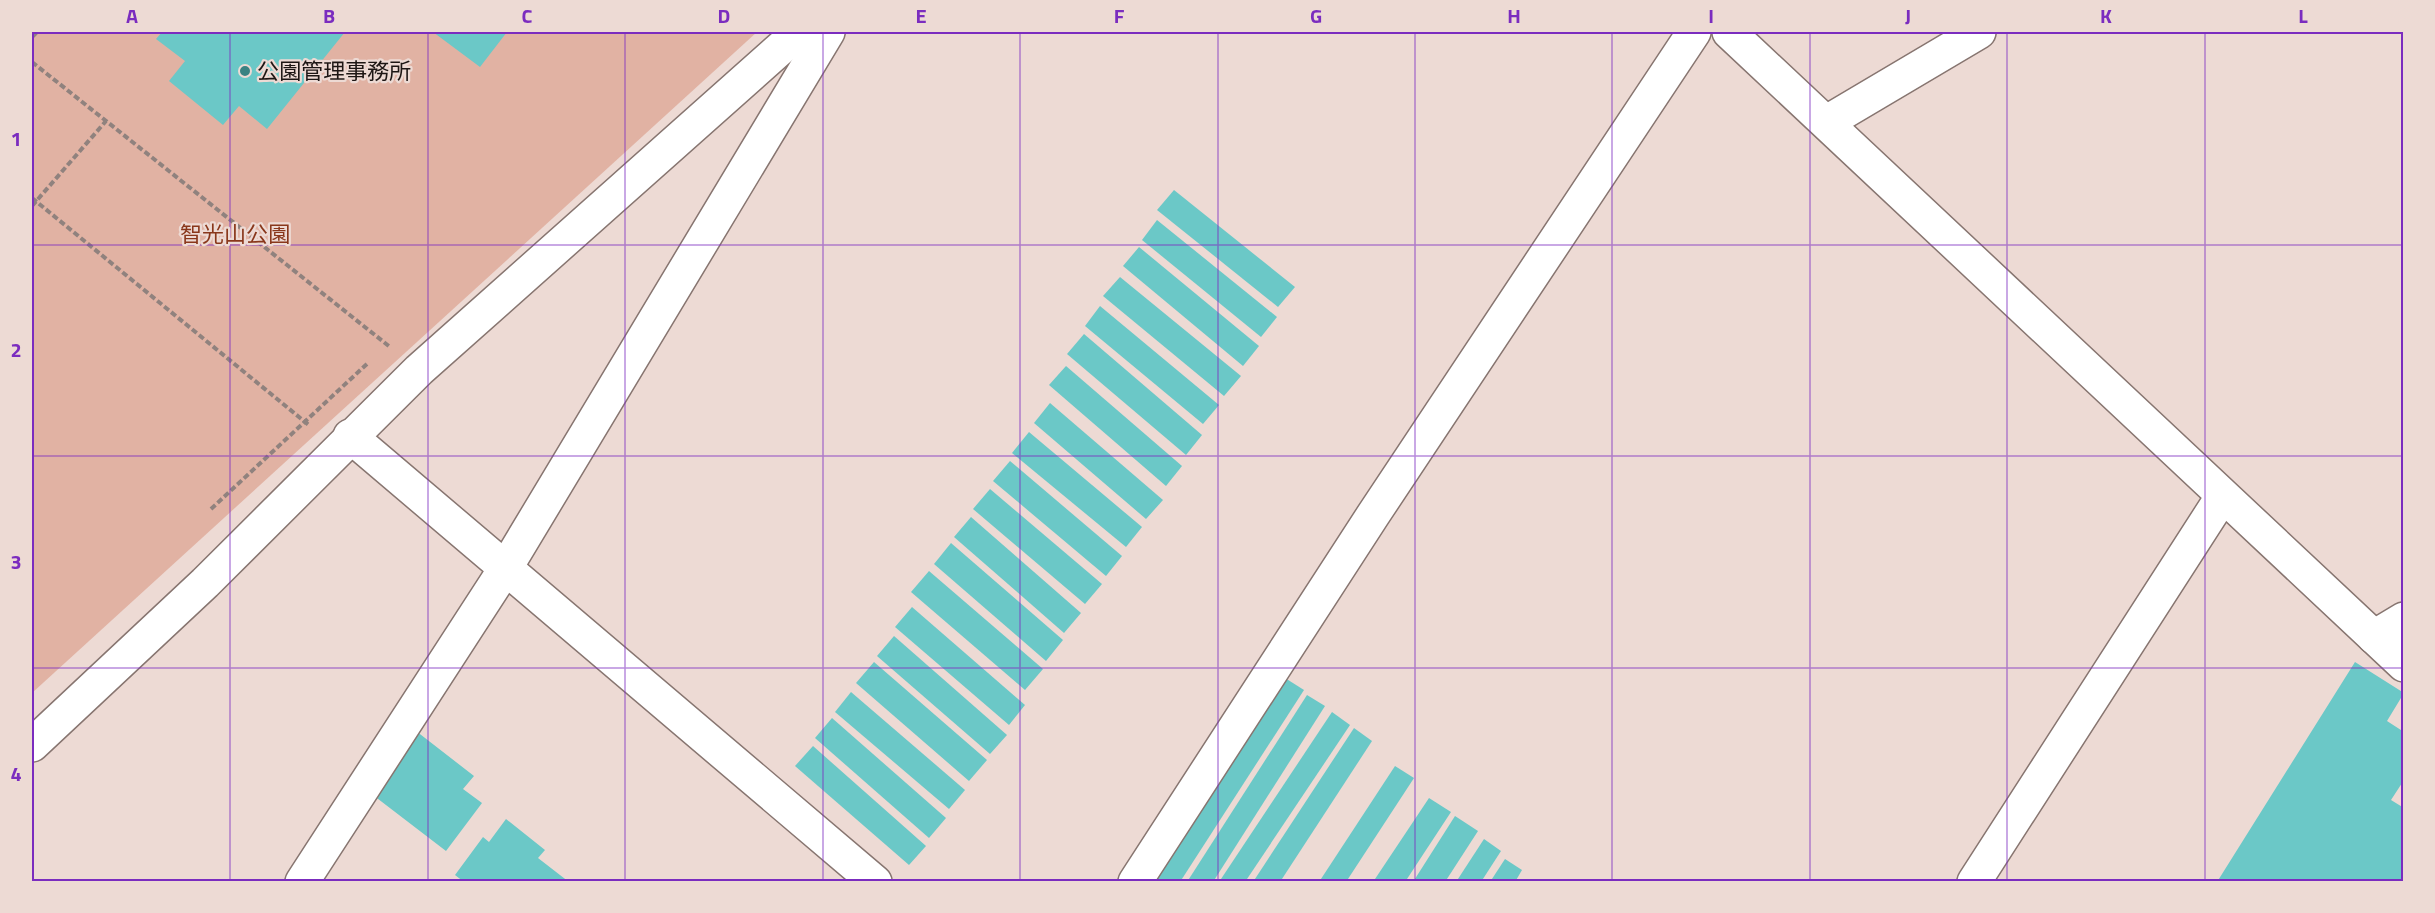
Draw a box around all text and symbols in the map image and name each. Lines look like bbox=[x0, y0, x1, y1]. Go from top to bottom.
text: A bbox=[126, 0, 138, 31]
text: B bbox=[323, 0, 335, 31]
text: C bbox=[522, 0, 533, 31]
text: D bbox=[718, 0, 730, 31]
text: E bbox=[915, 0, 927, 31]
text: F bbox=[1114, 0, 1125, 31]
text: G bbox=[1310, 0, 1322, 31]
text: H bbox=[1507, 0, 1521, 31]
text: I bbox=[1708, 0, 1714, 31]
text: J bbox=[1905, 0, 1911, 31]
text: K bbox=[2100, 0, 2112, 31]
text: L bbox=[2298, 0, 2308, 31]
place label: 公園管理事務所 bbox=[257, 54, 411, 88]
marker: 公園管理事務所 bbox=[238, 64, 252, 78]
text: 1 bbox=[10, 123, 22, 154]
park label: 智光山公園 bbox=[180, 217, 290, 251]
text: 2 bbox=[10, 334, 22, 365]
text: 3 bbox=[10, 546, 22, 577]
text: 4 bbox=[10, 758, 22, 789]

